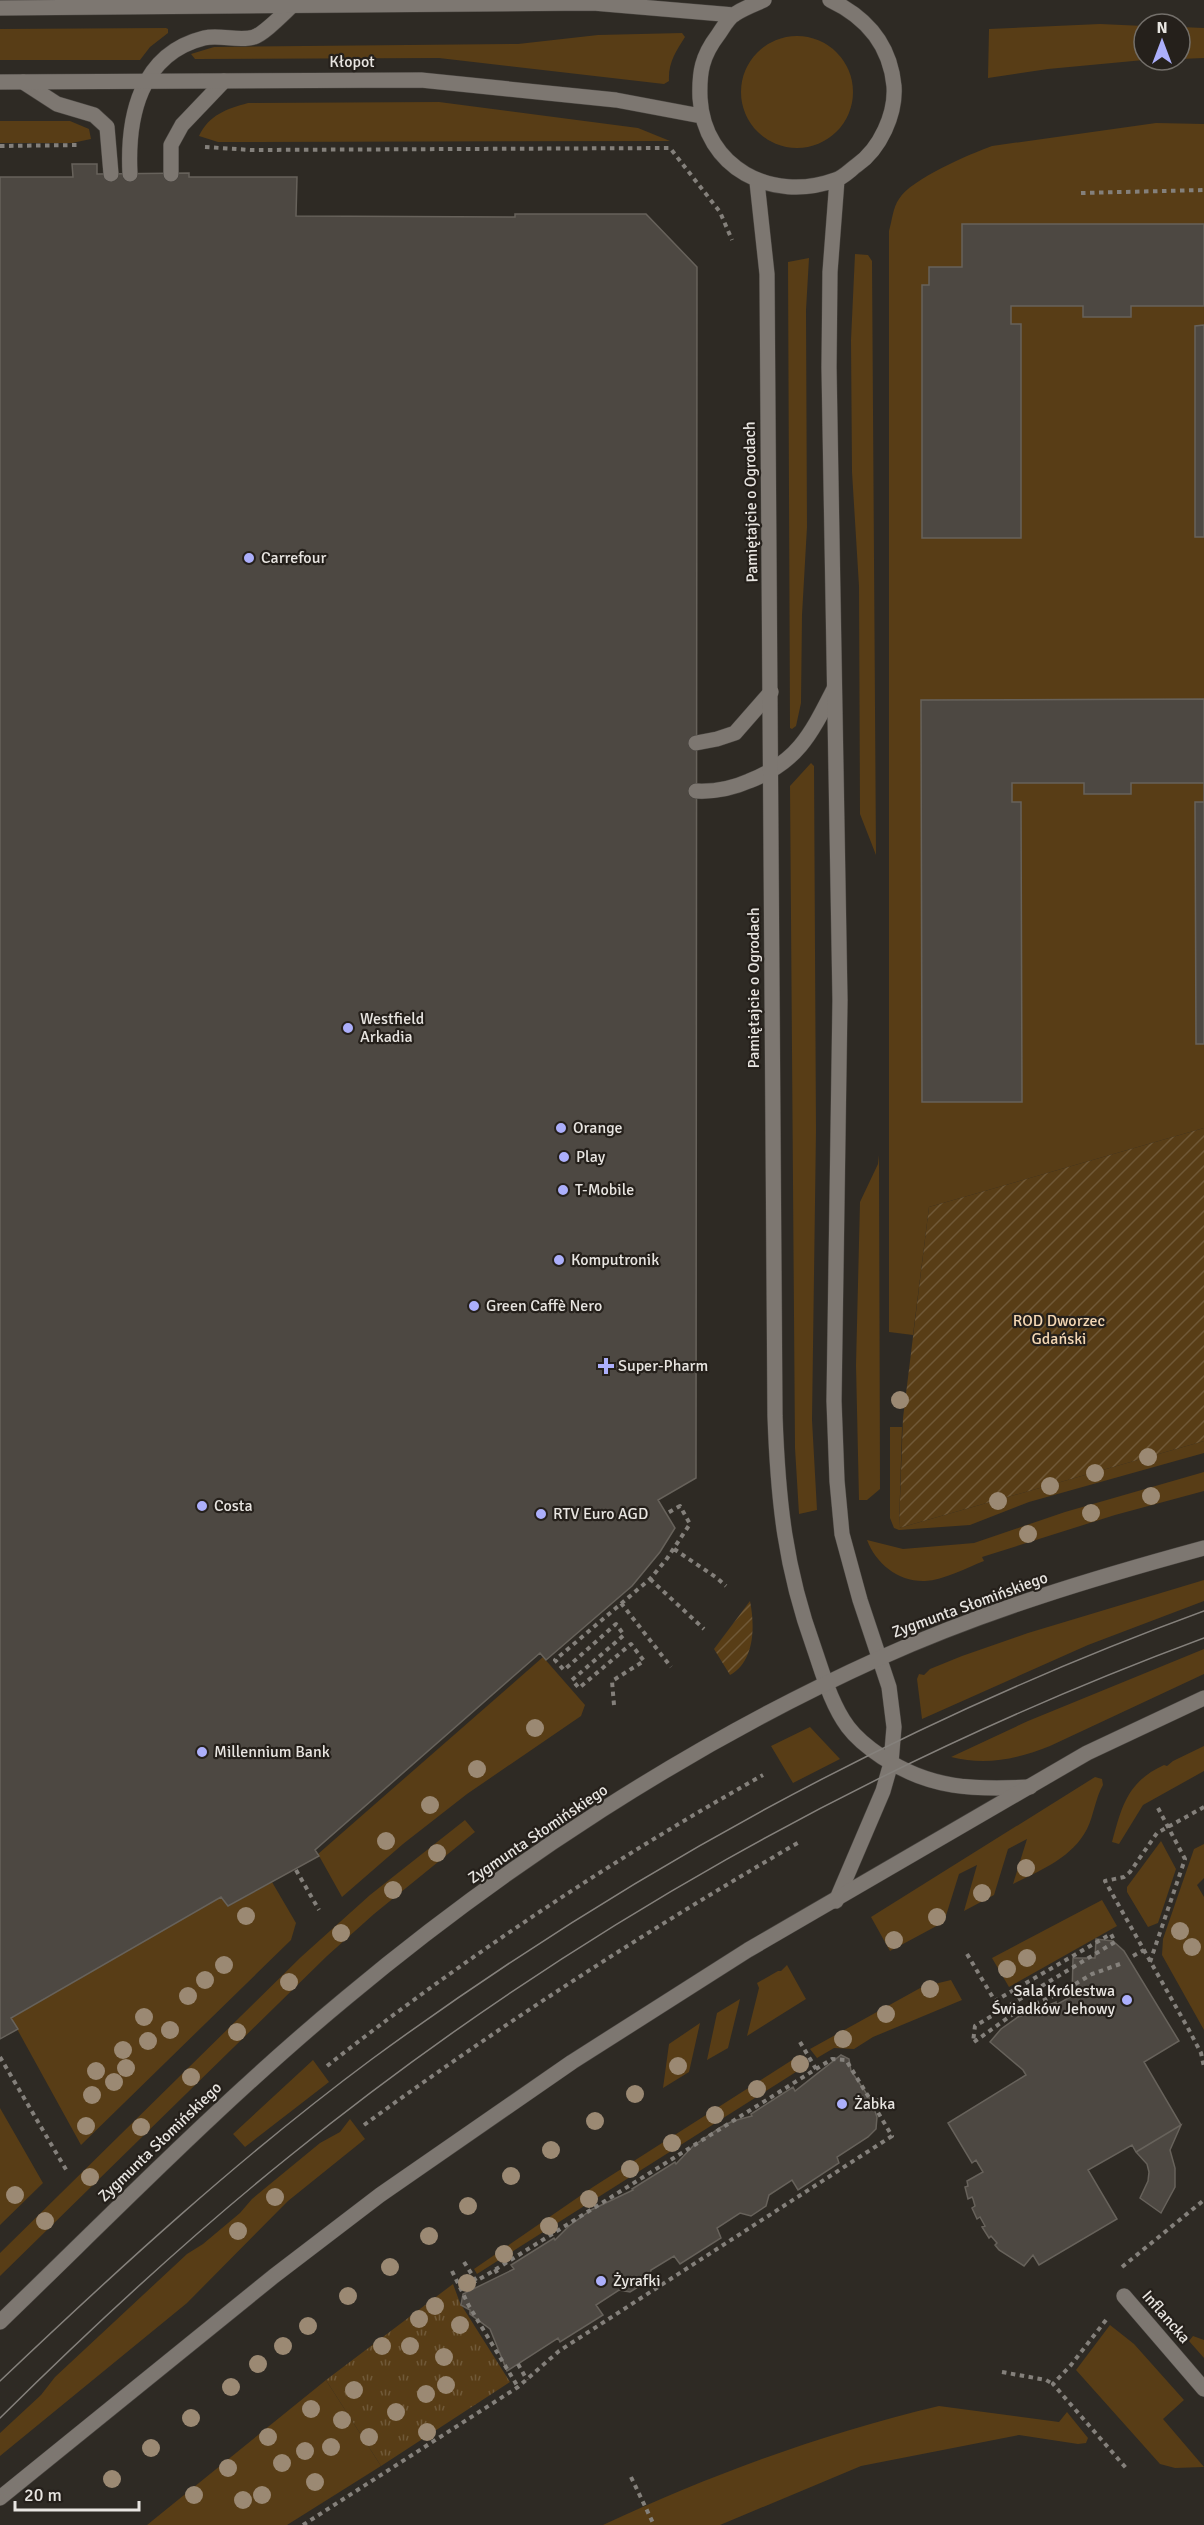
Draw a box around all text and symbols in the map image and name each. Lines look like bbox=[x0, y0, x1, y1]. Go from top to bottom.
north arrow bbox=[1132, 12, 1192, 72]
text: N bbox=[1156, 18, 1168, 38]
street label: Kłopot bbox=[329, 52, 375, 72]
street label: Pamiętajcie o Ogrodach bbox=[740, 421, 762, 583]
place label: Carrefour bbox=[261, 548, 326, 568]
marker: Carrefour bbox=[242, 551, 256, 565]
street label: Pamiętajcie o Ogrodach bbox=[744, 907, 764, 1069]
place label: Westfield Arkadia bbox=[360, 1009, 424, 1047]
marker: Westfield Arkadia bbox=[341, 1021, 355, 1035]
place label: Orange bbox=[573, 1118, 623, 1138]
marker: Orange bbox=[554, 1121, 568, 1135]
place label: Play bbox=[576, 1147, 606, 1167]
marker: Play bbox=[557, 1150, 571, 1164]
place label: T-Mobile bbox=[575, 1180, 634, 1200]
marker: T-Mobile bbox=[556, 1183, 570, 1197]
place label: Komputronik bbox=[571, 1250, 659, 1270]
marker: Komputronik bbox=[552, 1253, 566, 1267]
place label: Green Caffè Nero bbox=[486, 1296, 602, 1316]
marker: Green Caffè Nero bbox=[467, 1299, 481, 1313]
park label: ROD Dworzec Gdański bbox=[1013, 1311, 1105, 1349]
place label: Super-Pharm bbox=[618, 1356, 708, 1376]
marker: Super-Pharm bbox=[599, 1359, 613, 1373]
place label: Costa bbox=[214, 1496, 253, 1516]
marker: Costa bbox=[195, 1499, 209, 1513]
place label: RTV Euro AGD bbox=[553, 1504, 648, 1524]
marker: RTV Euro AGD bbox=[534, 1507, 548, 1521]
street label: Zygmunta Słomińskiego bbox=[889, 1568, 1051, 1642]
place label: Millennium Bank bbox=[214, 1742, 330, 1762]
marker: Millennium Bank bbox=[195, 1745, 209, 1759]
street label: Zygmunta Słomińskiego bbox=[464, 1780, 612, 1888]
place label: Sala Królestwa Świadków Jehowy bbox=[992, 1981, 1116, 2019]
marker: Sala Królestwa Świadków Jehowy bbox=[1120, 1993, 1134, 2007]
street label: Zygmunta Słomińskiego bbox=[94, 2078, 226, 2206]
place label: Żabka bbox=[854, 2094, 895, 2114]
marker: Żabka bbox=[835, 2097, 849, 2111]
place label: Żyrafki bbox=[613, 2271, 661, 2291]
marker: Żyrafki bbox=[594, 2274, 608, 2288]
street label: Inflancka bbox=[1138, 2286, 1194, 2348]
scale bar bbox=[15, 2474, 140, 2512]
text: 20 m bbox=[24, 2484, 62, 2506]

